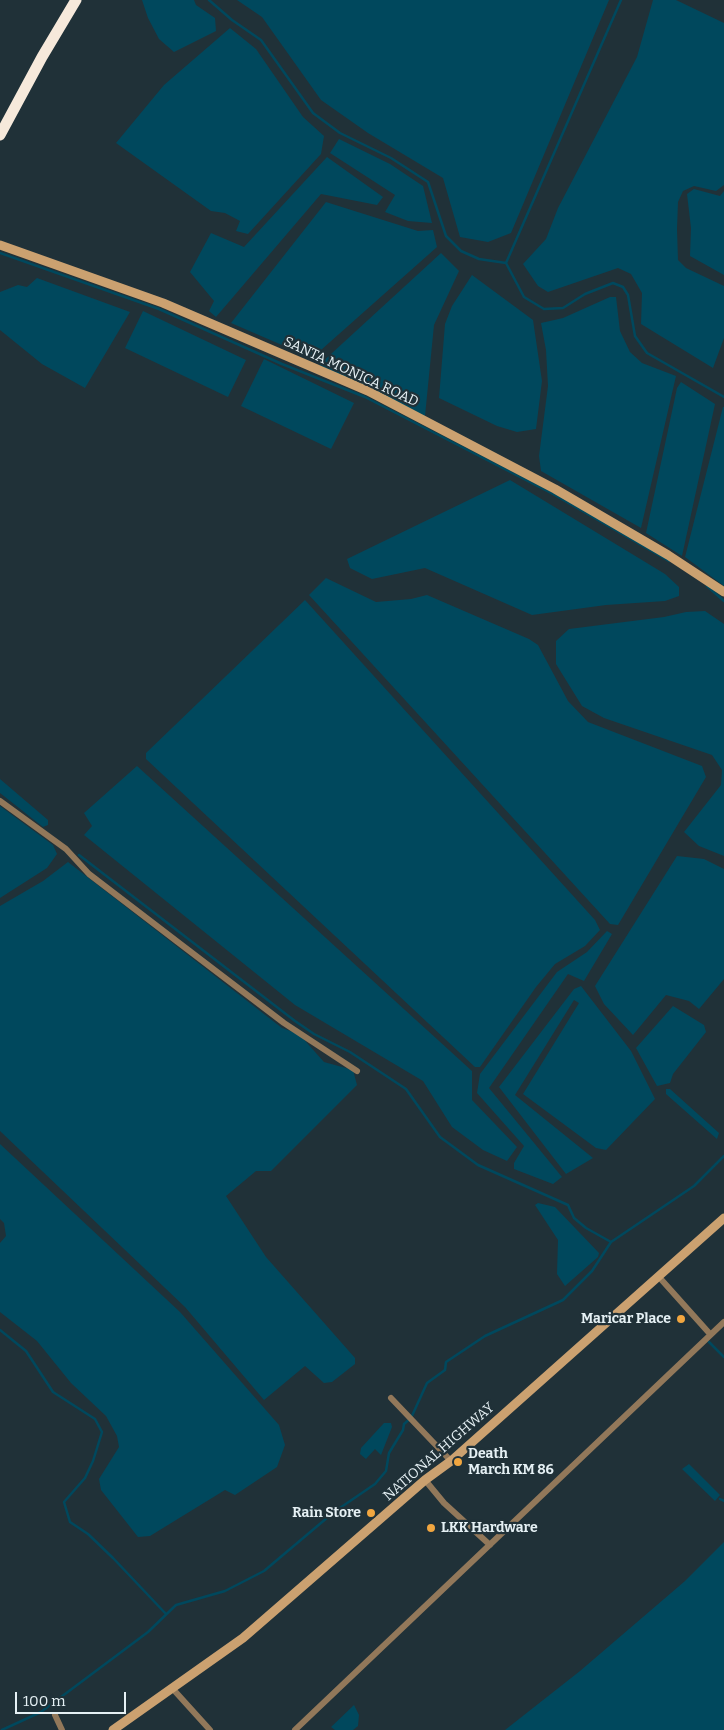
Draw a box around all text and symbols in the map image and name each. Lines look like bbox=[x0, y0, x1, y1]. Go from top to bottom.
street label: SANTA MONICA ROAD bbox=[281, 333, 421, 411]
place label: Maricar Place bbox=[581, 1311, 671, 1327]
marker: Maricar Place bbox=[675, 1313, 687, 1325]
street label: NATIONAL HIGHWAY bbox=[380, 1399, 498, 1505]
place label: Death March KM 86 bbox=[468, 1446, 554, 1478]
marker: Death March KM 86 bbox=[452, 1456, 464, 1468]
place label: Rain Store bbox=[292, 1505, 361, 1521]
marker: Rain Store bbox=[365, 1507, 377, 1519]
place label: LKK Hardware bbox=[441, 1520, 538, 1536]
marker: LKK Hardware bbox=[425, 1522, 437, 1534]
scale bar bbox=[18, 1682, 129, 1714]
text: 100 m bbox=[23, 1692, 66, 1710]

